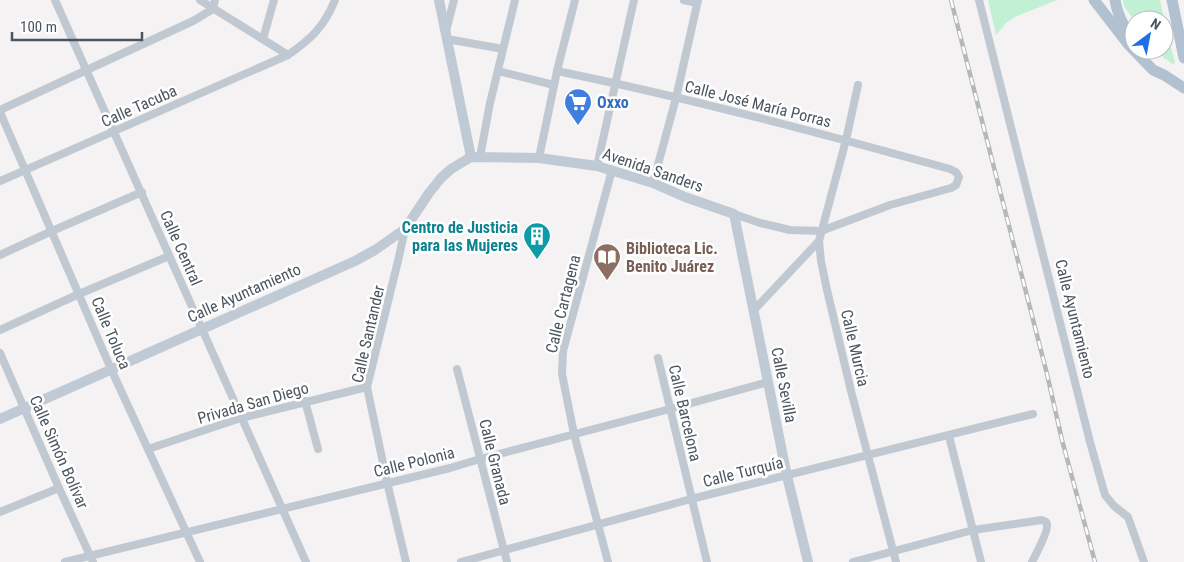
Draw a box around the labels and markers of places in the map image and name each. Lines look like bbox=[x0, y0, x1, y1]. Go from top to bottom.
supermarket icon: Oxxo bbox=[563, 87, 593, 126]
place label: Oxxo bbox=[597, 93, 629, 112]
place label: Centro de Justicia para las Mujeres bbox=[402, 218, 518, 255]
building icon: Centro de Justicia para las Mujeres bbox=[522, 221, 552, 260]
place label: Biblioteca Lic. Benito Juárez bbox=[626, 239, 718, 276]
library icon: Biblioteca Lic. Benito Juárez bbox=[592, 242, 622, 281]

